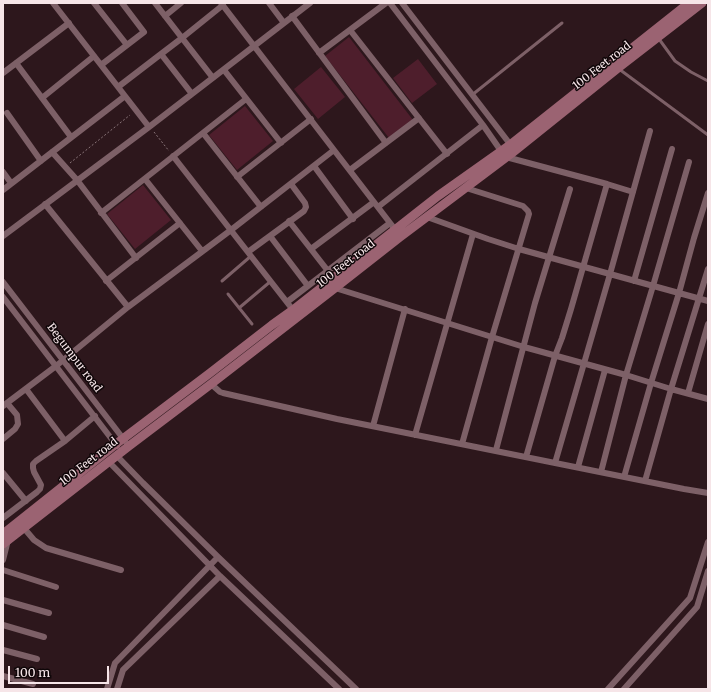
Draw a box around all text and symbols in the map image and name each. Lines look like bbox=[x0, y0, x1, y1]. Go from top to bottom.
street label: 100 Feet road bbox=[570, 39, 634, 93]
street label: 100 Feet road bbox=[314, 237, 378, 291]
street label: Begumpur road bbox=[44, 321, 104, 395]
street label: 100 Feet road bbox=[57, 435, 121, 489]
scale bar bbox=[10, 658, 111, 684]
text: 100 m bbox=[15, 665, 50, 680]

